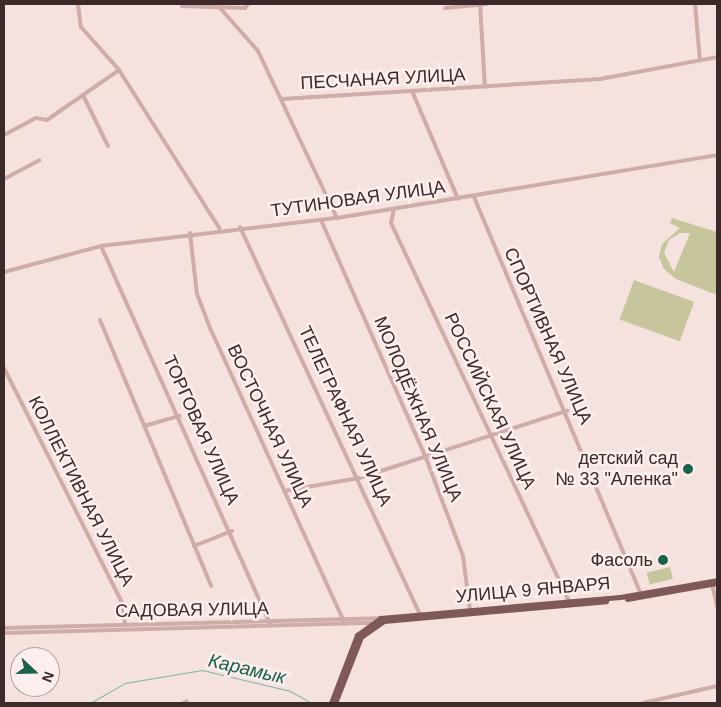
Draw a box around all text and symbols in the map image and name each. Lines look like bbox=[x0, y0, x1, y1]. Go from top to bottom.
street label: ПЕСЧАНАЯ УЛИЦА bbox=[300, 64, 466, 94]
street label: ТУТИНОВАЯ УЛИЦА bbox=[270, 176, 446, 222]
street label: СПОРТИВНАЯ УЛИЦА bbox=[499, 244, 597, 428]
street label: РОССИЙСКАЯ УЛИЦА bbox=[440, 309, 540, 493]
street label: МОЛОДЁЖНАЯ УЛИЦА bbox=[369, 313, 467, 505]
street label: ТЕЛЕГРАФНАЯ УЛИЦА bbox=[294, 322, 396, 510]
street label: ВОСТОЧНАЯ УЛИЦА bbox=[223, 341, 317, 511]
street label: ТОРГОВАЯ УЛИЦА bbox=[158, 352, 244, 508]
street label: КОЛЛЕКТИВНАЯ УЛИЦА bbox=[24, 393, 138, 589]
place label: детский сад № 33 "Аленка" bbox=[555, 448, 678, 490]
marker: детский сад № 33 "Аленка" bbox=[682, 463, 694, 475]
place label: Фасоль bbox=[591, 549, 653, 571]
marker: Фасоль bbox=[657, 554, 669, 566]
street label: УЛИЦА 9 ЯНВАРЯ bbox=[455, 572, 611, 608]
street label: САДОВАЯ УЛИЦА bbox=[115, 598, 269, 622]
north arrow bbox=[10, 647, 60, 697]
water label: Карамык bbox=[206, 649, 288, 689]
text: N bbox=[39, 669, 57, 685]

